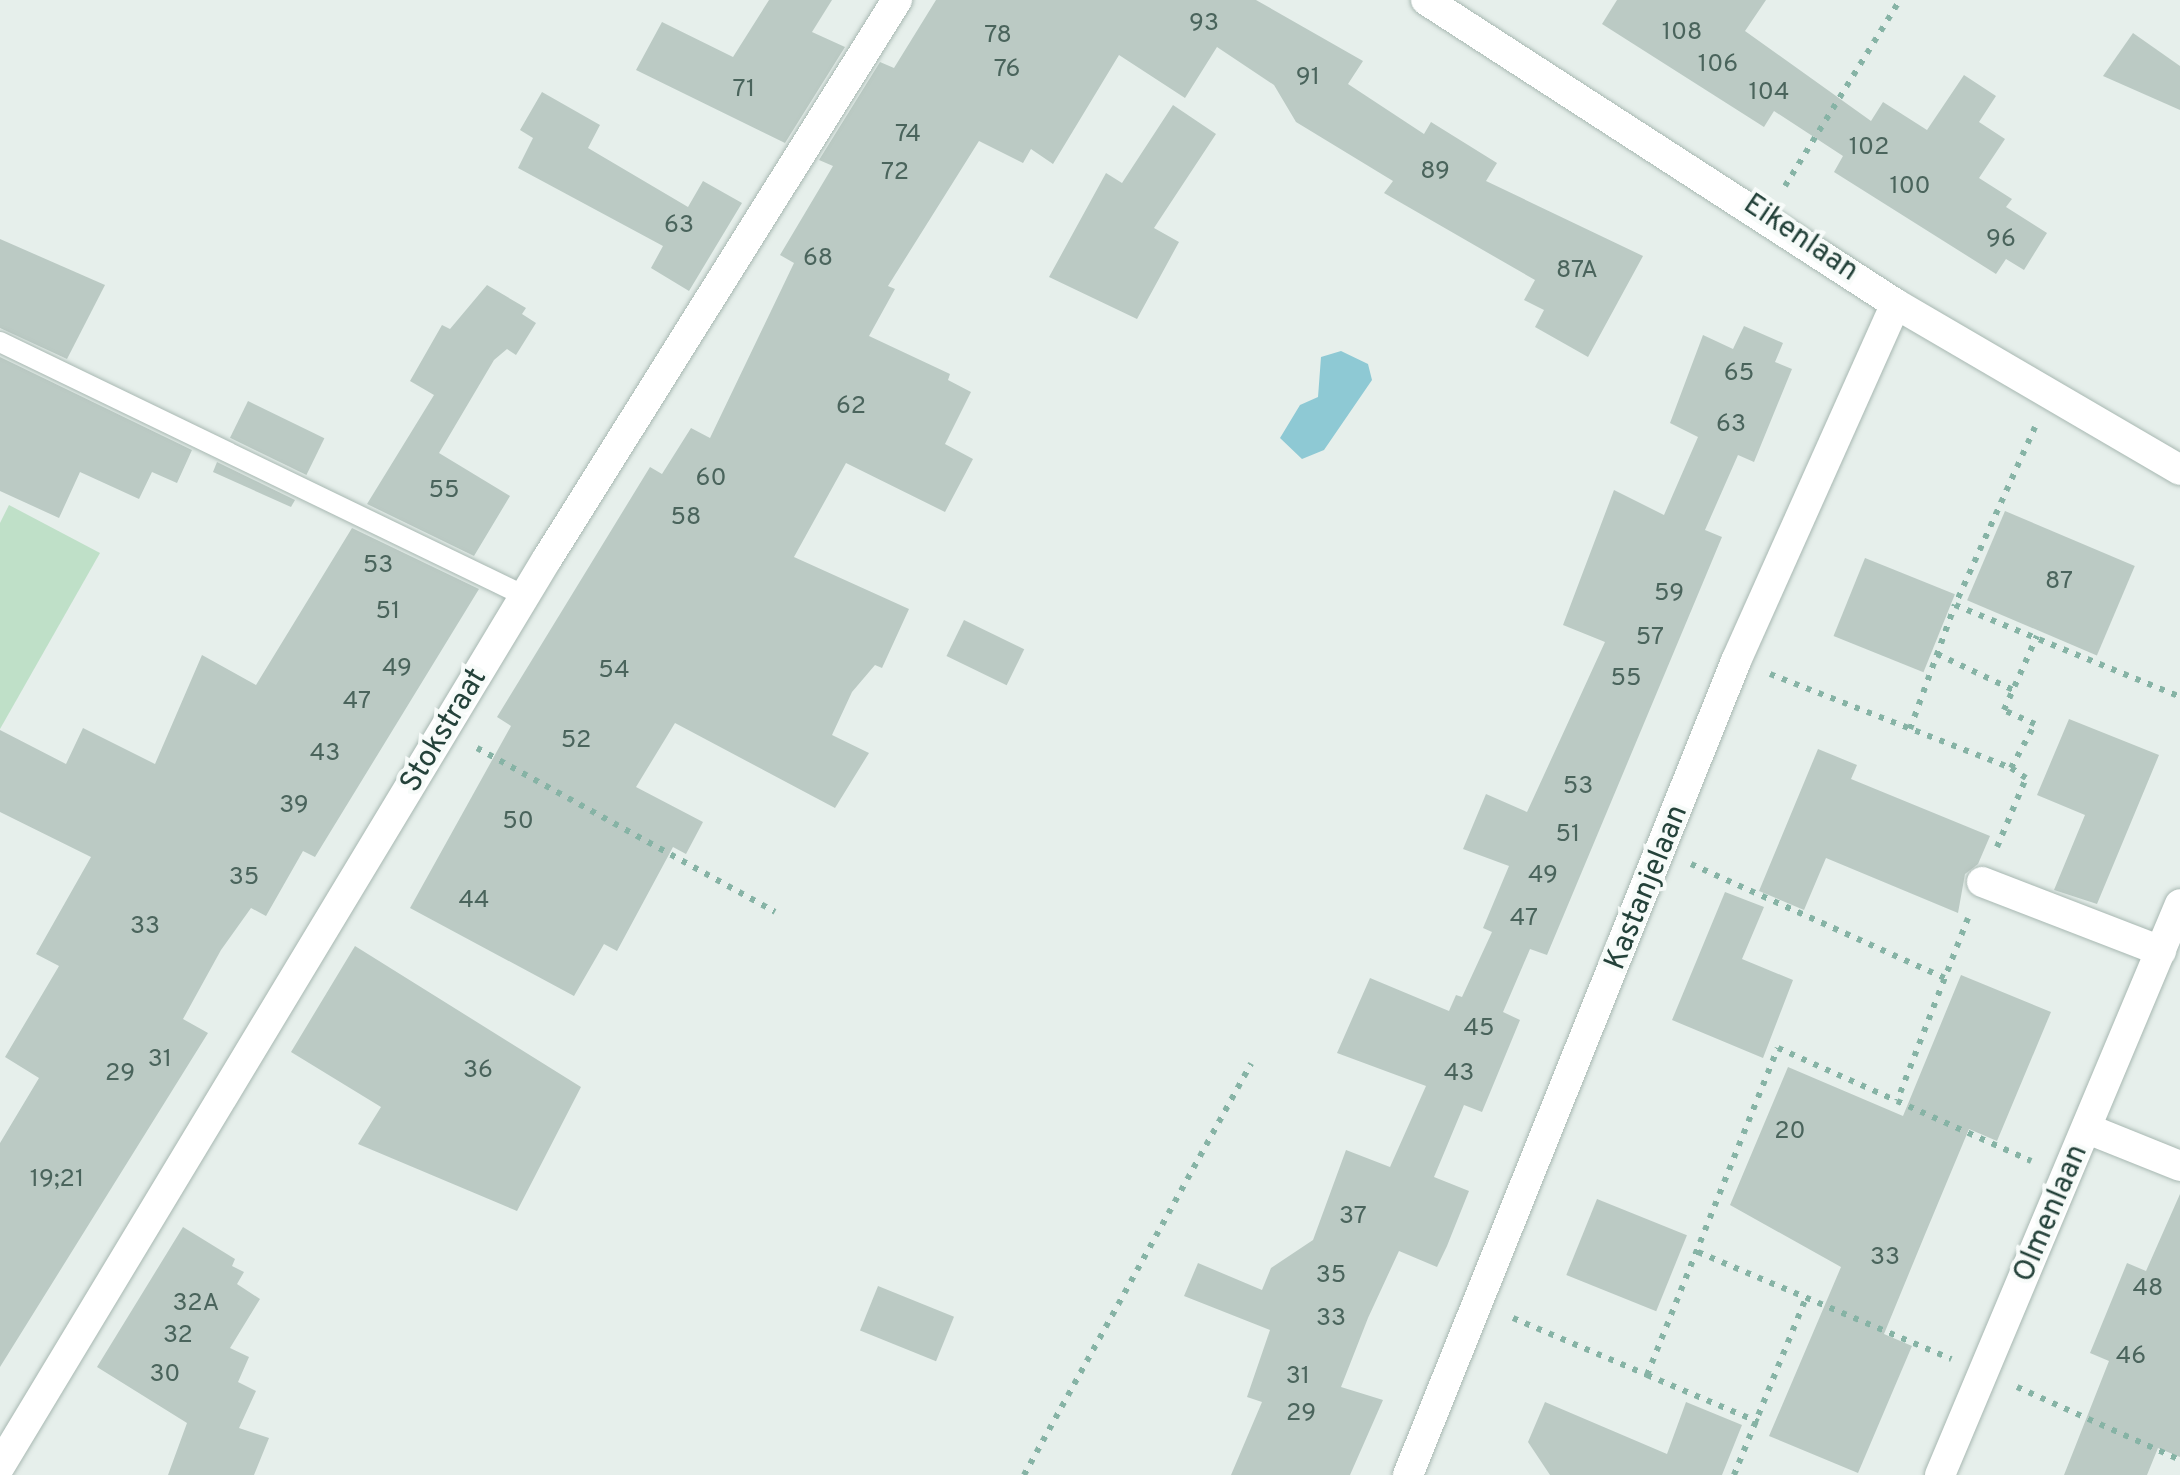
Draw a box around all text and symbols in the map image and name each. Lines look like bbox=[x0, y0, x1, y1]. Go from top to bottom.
house number: 93 bbox=[1189, 9, 1219, 39]
house number: 108 bbox=[1662, 18, 1702, 48]
house number: 78 bbox=[984, 21, 1012, 51]
house number: 106 bbox=[1698, 50, 1738, 80]
house number: 76 bbox=[994, 55, 1020, 85]
house number: 91 bbox=[1296, 63, 1320, 93]
house number: 71 bbox=[733, 75, 755, 105]
house number: 104 bbox=[1749, 78, 1789, 108]
house number: 74 bbox=[895, 120, 921, 150]
house number: 102 bbox=[1849, 133, 1889, 163]
house number: 89 bbox=[1420, 157, 1450, 187]
house number: 72 bbox=[881, 158, 909, 188]
house number: 100 bbox=[1889, 172, 1931, 202]
street label: Eikenlaan bbox=[1736, 188, 1864, 290]
house number: 63 bbox=[664, 211, 694, 241]
house number: 96 bbox=[1986, 225, 2016, 255]
house number: 68 bbox=[803, 244, 833, 274]
house number: 87A bbox=[1556, 256, 1598, 286]
house number: 65 bbox=[1724, 359, 1754, 389]
house number: 62 bbox=[836, 392, 866, 422]
house number: 63 bbox=[1716, 410, 1746, 440]
house number: 60 bbox=[696, 464, 726, 494]
house number: 55 bbox=[428, 476, 460, 506]
house number: 58 bbox=[671, 503, 701, 533]
house number: 53 bbox=[363, 551, 393, 581]
house number: 87 bbox=[2045, 567, 2073, 597]
house number: 59 bbox=[1654, 579, 1684, 609]
house number: 51 bbox=[376, 597, 400, 627]
house number: 57 bbox=[1636, 623, 1664, 653]
house number: 49 bbox=[382, 654, 412, 684]
house number: 54 bbox=[598, 656, 630, 686]
street label: Stokstraat bbox=[394, 662, 496, 800]
house number: 55 bbox=[1610, 664, 1642, 694]
house number: 47 bbox=[343, 687, 371, 717]
house number: 52 bbox=[561, 726, 591, 756]
house number: 43 bbox=[310, 739, 340, 769]
house number: 53 bbox=[1563, 772, 1593, 802]
house number: 39 bbox=[279, 791, 309, 821]
street label: Kastanjelaan bbox=[1599, 800, 1697, 976]
house number: 50 bbox=[502, 807, 534, 837]
house number: 51 bbox=[1556, 820, 1580, 850]
house number: 49 bbox=[1528, 861, 1558, 891]
house number: 35 bbox=[229, 863, 259, 893]
house number: 44 bbox=[458, 886, 490, 916]
house number: 47 bbox=[1510, 904, 1538, 934]
house number: 33 bbox=[130, 912, 160, 942]
house number: 45 bbox=[1463, 1014, 1495, 1044]
house number: 31 bbox=[148, 1045, 172, 1075]
house number: 36 bbox=[463, 1056, 493, 1086]
house number: 29 bbox=[105, 1059, 135, 1089]
house number: 43 bbox=[1444, 1059, 1474, 1089]
house number: 20 bbox=[1774, 1117, 1806, 1147]
street label: Olmenlaan bbox=[2007, 1140, 2097, 1288]
house number: 19;21 bbox=[30, 1165, 84, 1195]
house number: 37 bbox=[1339, 1202, 1367, 1232]
house number: 33 bbox=[1870, 1243, 1900, 1273]
house number: 35 bbox=[1316, 1261, 1346, 1291]
house number: 48 bbox=[2133, 1274, 2163, 1304]
house number: 32A bbox=[173, 1289, 219, 1319]
house number: 33 bbox=[1316, 1304, 1346, 1334]
house number: 32 bbox=[163, 1321, 193, 1351]
house number: 46 bbox=[2116, 1342, 2146, 1372]
house number: 30 bbox=[150, 1360, 180, 1390]
house number: 31 bbox=[1286, 1362, 1310, 1392]
house number: 29 bbox=[1286, 1399, 1316, 1429]

